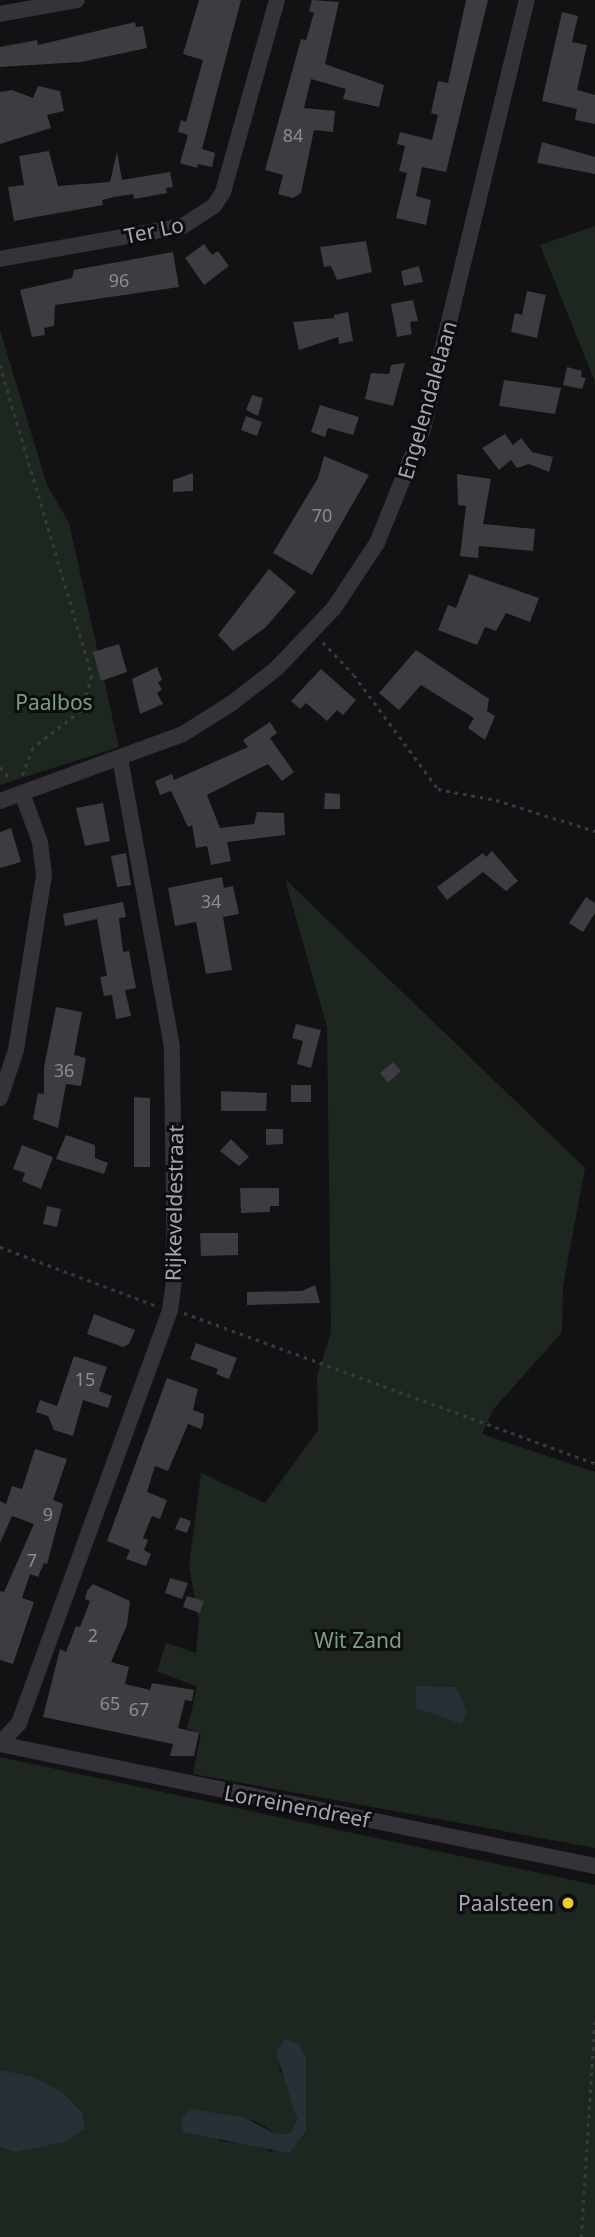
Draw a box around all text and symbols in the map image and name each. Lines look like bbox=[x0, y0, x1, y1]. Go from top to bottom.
house number: 84 bbox=[283, 124, 303, 146]
street label: Ter Lo bbox=[122, 211, 186, 249]
house number: 96 bbox=[109, 269, 129, 291]
street label: Engelendalelaan bbox=[392, 318, 462, 482]
house number: 70 bbox=[312, 504, 332, 526]
park label: Paalbos bbox=[15, 689, 93, 715]
house number: 34 bbox=[201, 890, 221, 912]
house number: 36 bbox=[54, 1059, 74, 1081]
street label: Rijkeveldestraat bbox=[160, 1125, 188, 1281]
house number: 15 bbox=[75, 1368, 95, 1390]
house number: 9 bbox=[43, 1503, 53, 1525]
house number: 7 bbox=[27, 1549, 37, 1571]
house number: 2 bbox=[88, 1624, 98, 1646]
park label: Wit Zand bbox=[314, 1627, 402, 1653]
house number: 65 bbox=[100, 1692, 120, 1714]
house number: 67 bbox=[129, 1698, 149, 1720]
street label: Lorreinendreef bbox=[222, 1780, 372, 1832]
place label: Paalsteen bbox=[458, 1890, 554, 1916]
marker: Paalsteen bbox=[560, 1895, 576, 1911]

